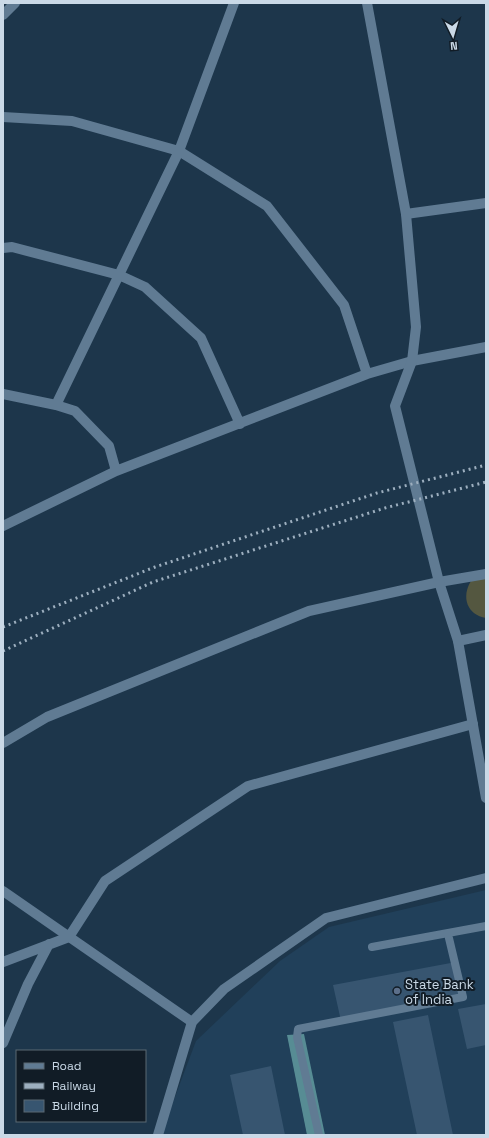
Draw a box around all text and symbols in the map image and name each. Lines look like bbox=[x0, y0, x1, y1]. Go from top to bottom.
north arrow bbox=[433, 16, 473, 56]
text: N bbox=[450, 39, 458, 53]
place label: State Bank of India bbox=[405, 976, 474, 1008]
marker: State Bank of India bbox=[392, 986, 402, 996]
legend bbox=[16, 1050, 146, 1122]
text: Road bbox=[52, 1058, 81, 1074]
text: Railway bbox=[52, 1078, 96, 1094]
text: Building bbox=[52, 1098, 99, 1114]

